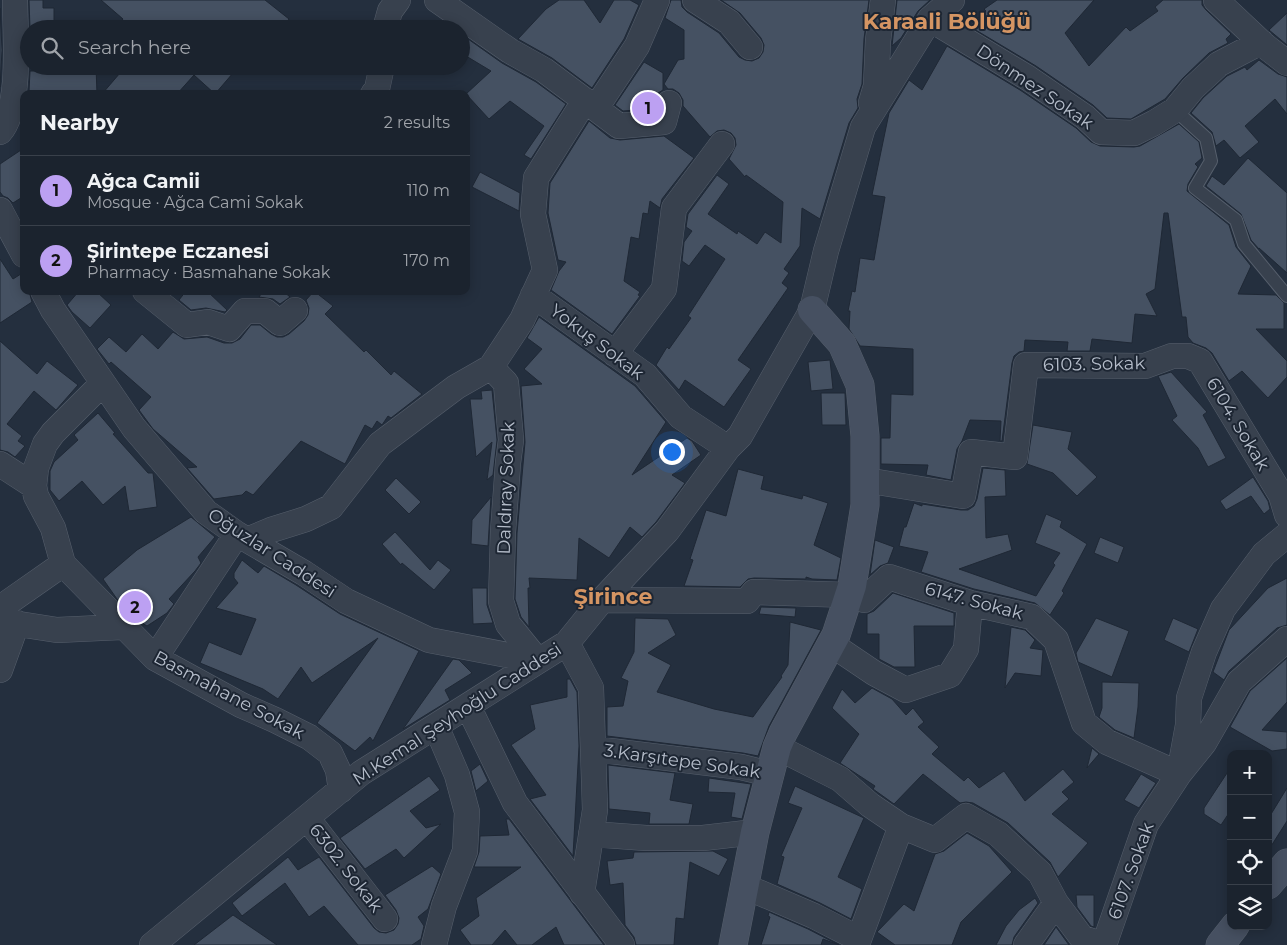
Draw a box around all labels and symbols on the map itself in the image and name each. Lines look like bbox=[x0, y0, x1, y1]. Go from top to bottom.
district label: Karaali Bölüğü bbox=[863, 8, 1031, 35]
street label: Dönmez Sokak bbox=[972, 40, 1098, 134]
pin: 1 bbox=[632, 89, 664, 127]
street label: Yokuş Sokak bbox=[546, 299, 649, 385]
street label: 6103. Sokak bbox=[1043, 352, 1146, 376]
street label: 6104. Sokak bbox=[1202, 374, 1274, 475]
street label: Daldıray Sokak bbox=[493, 421, 519, 555]
your location bbox=[659, 439, 685, 465]
street label: Oğuzlar Caddesi bbox=[204, 503, 340, 603]
street label: 6147. Sokak bbox=[922, 577, 1026, 625]
district label: Şirince bbox=[574, 583, 652, 610]
pin: 2 bbox=[119, 588, 151, 626]
street label: M.Kemal Şeyhoğlu Caddesi bbox=[348, 638, 566, 790]
street label: Basmahane Sokak bbox=[150, 646, 308, 744]
street label: 3.Karşıtepe Sokak bbox=[602, 739, 762, 783]
street label: 6302. Sokak bbox=[305, 819, 388, 917]
street label: 6107. Sokak bbox=[1103, 819, 1159, 923]

